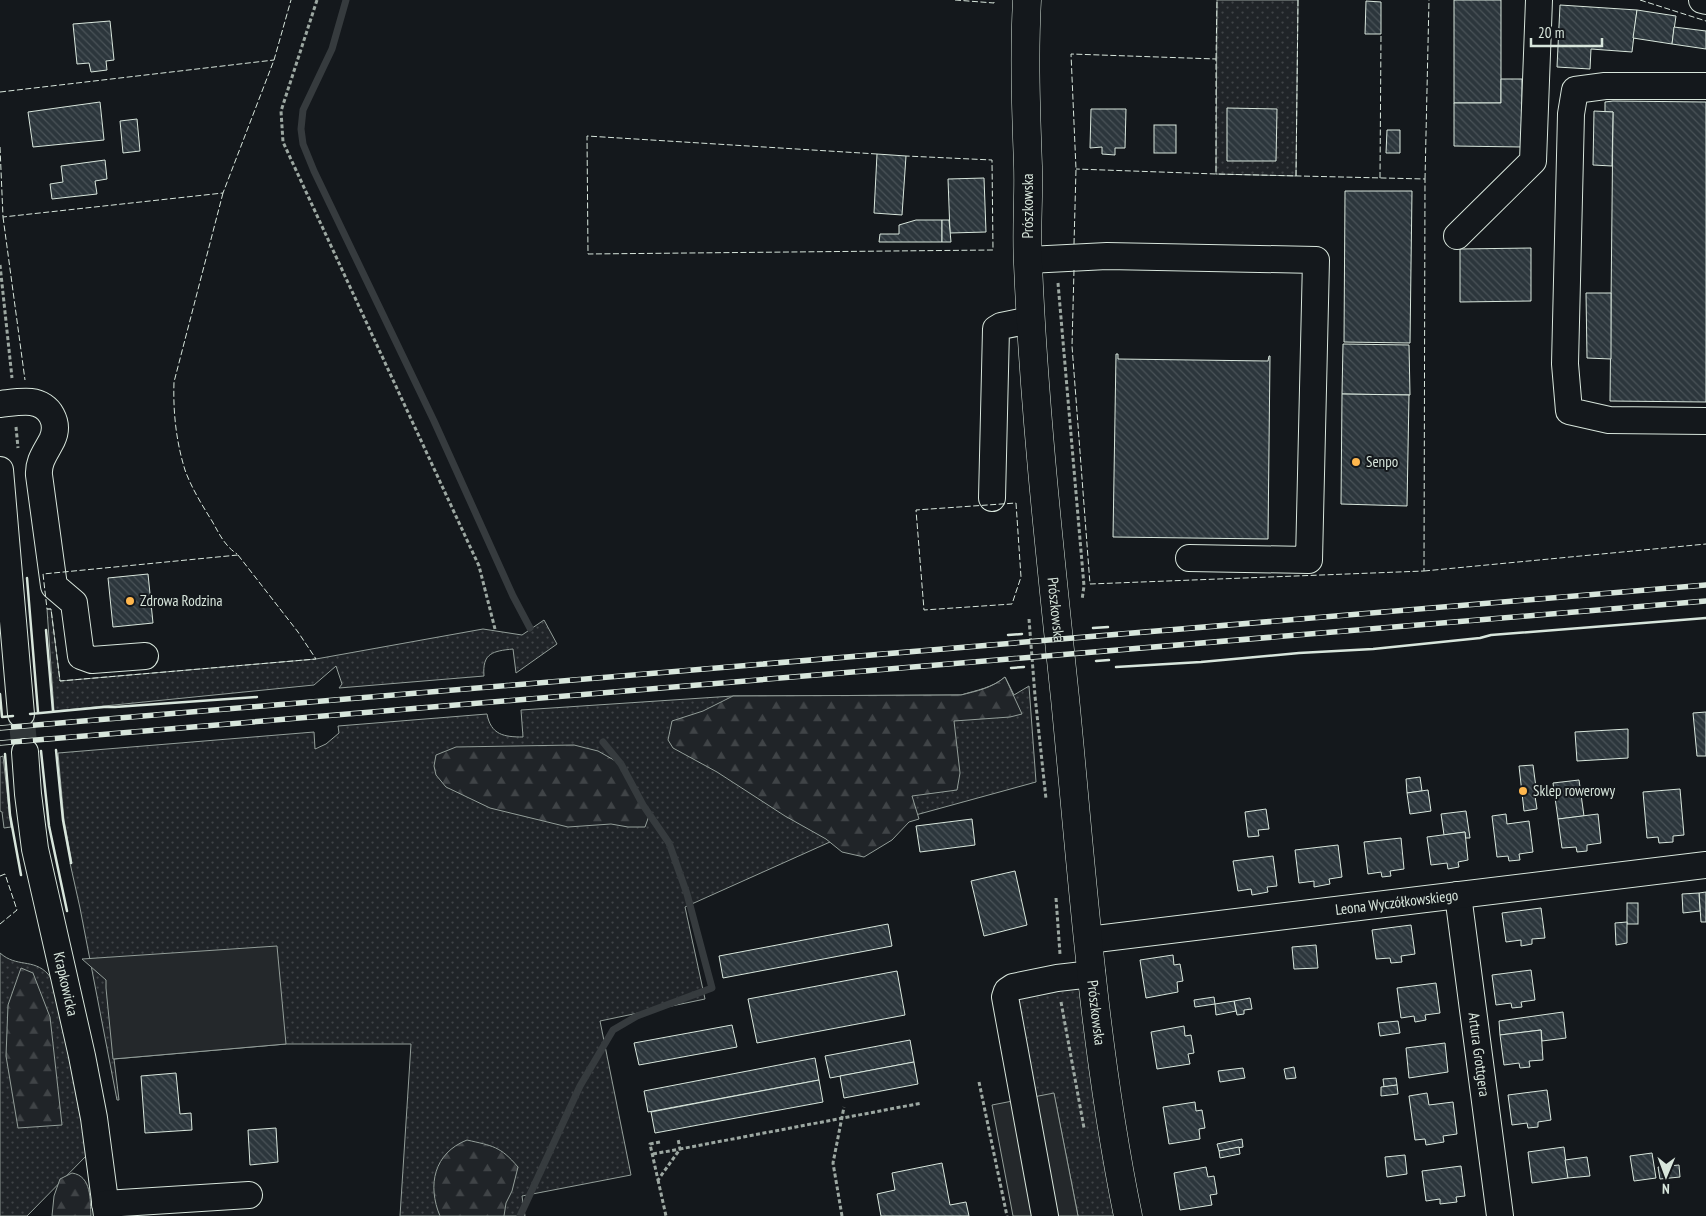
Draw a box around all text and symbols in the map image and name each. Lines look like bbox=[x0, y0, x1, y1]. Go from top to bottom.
scale bar bbox=[1531, 15, 1602, 47]
text: 20 m bbox=[1538, 23, 1564, 42]
street label: Prószkowska bbox=[1018, 173, 1037, 239]
place label: Senpo bbox=[1366, 452, 1398, 471]
marker: Senpo bbox=[1350, 456, 1362, 468]
street label: Prószkowska bbox=[1043, 576, 1069, 643]
place label: Zdrowa Rodzina bbox=[140, 591, 222, 610]
marker: Zdrowa Rodzina bbox=[124, 595, 136, 607]
place label: Sklep rowerowy bbox=[1533, 781, 1615, 800]
marker: Sklep rowerowy bbox=[1517, 785, 1529, 797]
street label: Leona Wyczółkowskiego bbox=[1334, 885, 1459, 919]
street label: Krapkowicka bbox=[50, 950, 83, 1018]
street label: Prószkowska bbox=[1083, 979, 1110, 1046]
street label: Artura Grottgera bbox=[1464, 1011, 1494, 1098]
north arrow bbox=[1641, 1151, 1691, 1201]
text: N bbox=[1662, 1180, 1670, 1198]

